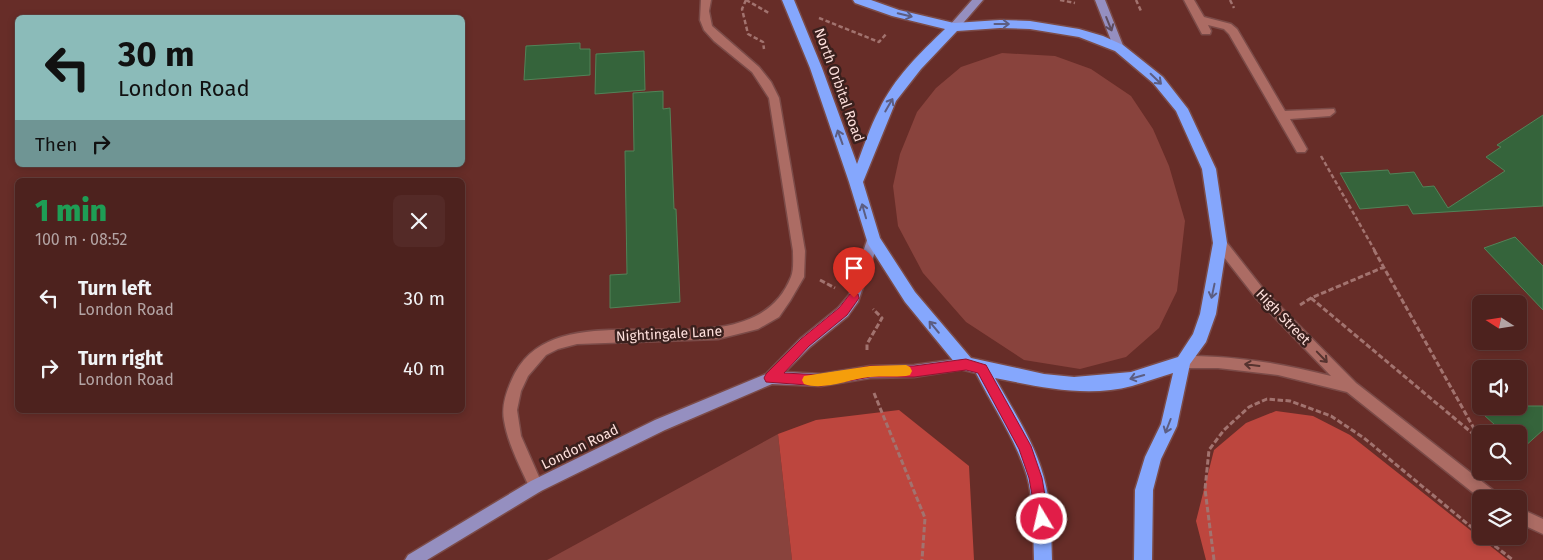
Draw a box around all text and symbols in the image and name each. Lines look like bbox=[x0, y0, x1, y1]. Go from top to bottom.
one-way arrow bbox=[897, 11, 913, 20]
one-way arrow bbox=[1104, 16, 1114, 31]
one-way arrow bbox=[994, 19, 1010, 29]
street label: North Orbital Road bbox=[810, 26, 868, 144]
text: 30 m bbox=[118, 33, 195, 75]
icon: left bbox=[35, 35, 100, 100]
one-way arrow bbox=[1150, 73, 1163, 85]
text: London Road bbox=[118, 75, 250, 102]
one-way arrow bbox=[884, 99, 894, 113]
one-way arrow bbox=[834, 129, 844, 145]
icon: right bbox=[87, 130, 115, 158]
text: Then bbox=[35, 133, 77, 156]
text: 1 min bbox=[35, 193, 107, 229]
button: close bbox=[393, 195, 445, 247]
one-way arrow bbox=[859, 204, 869, 220]
text: 100 m · 08:52 bbox=[35, 230, 127, 249]
pin bbox=[833, 247, 875, 298]
icon: arrive bbox=[840, 254, 868, 282]
text: Turn left bbox=[78, 277, 152, 300]
one-way arrow bbox=[1208, 282, 1217, 298]
icon: left bbox=[35, 284, 63, 312]
street label: High Street bbox=[1252, 286, 1314, 349]
text: 30 m bbox=[404, 287, 445, 310]
north arrow bbox=[1472, 295, 1528, 350]
map controls bbox=[1472, 295, 1527, 545]
text: London Road bbox=[78, 300, 174, 319]
one-way arrow bbox=[929, 321, 940, 334]
street label: Nightingale Lane bbox=[615, 323, 723, 345]
text: Turn right bbox=[78, 347, 163, 370]
one-way arrow bbox=[1316, 350, 1328, 363]
icon: right bbox=[35, 354, 63, 382]
text: 40 m bbox=[403, 357, 445, 380]
one-way arrow bbox=[1245, 360, 1261, 370]
button: sound bbox=[1472, 360, 1527, 415]
text: London Road bbox=[78, 370, 174, 389]
one-way arrow bbox=[1129, 372, 1145, 382]
one-way arrow bbox=[1163, 418, 1172, 433]
street label: London Road bbox=[539, 421, 621, 473]
button: search bbox=[1472, 425, 1527, 480]
button: layers bbox=[1472, 490, 1527, 545]
position arrow bbox=[1015, 492, 1067, 544]

